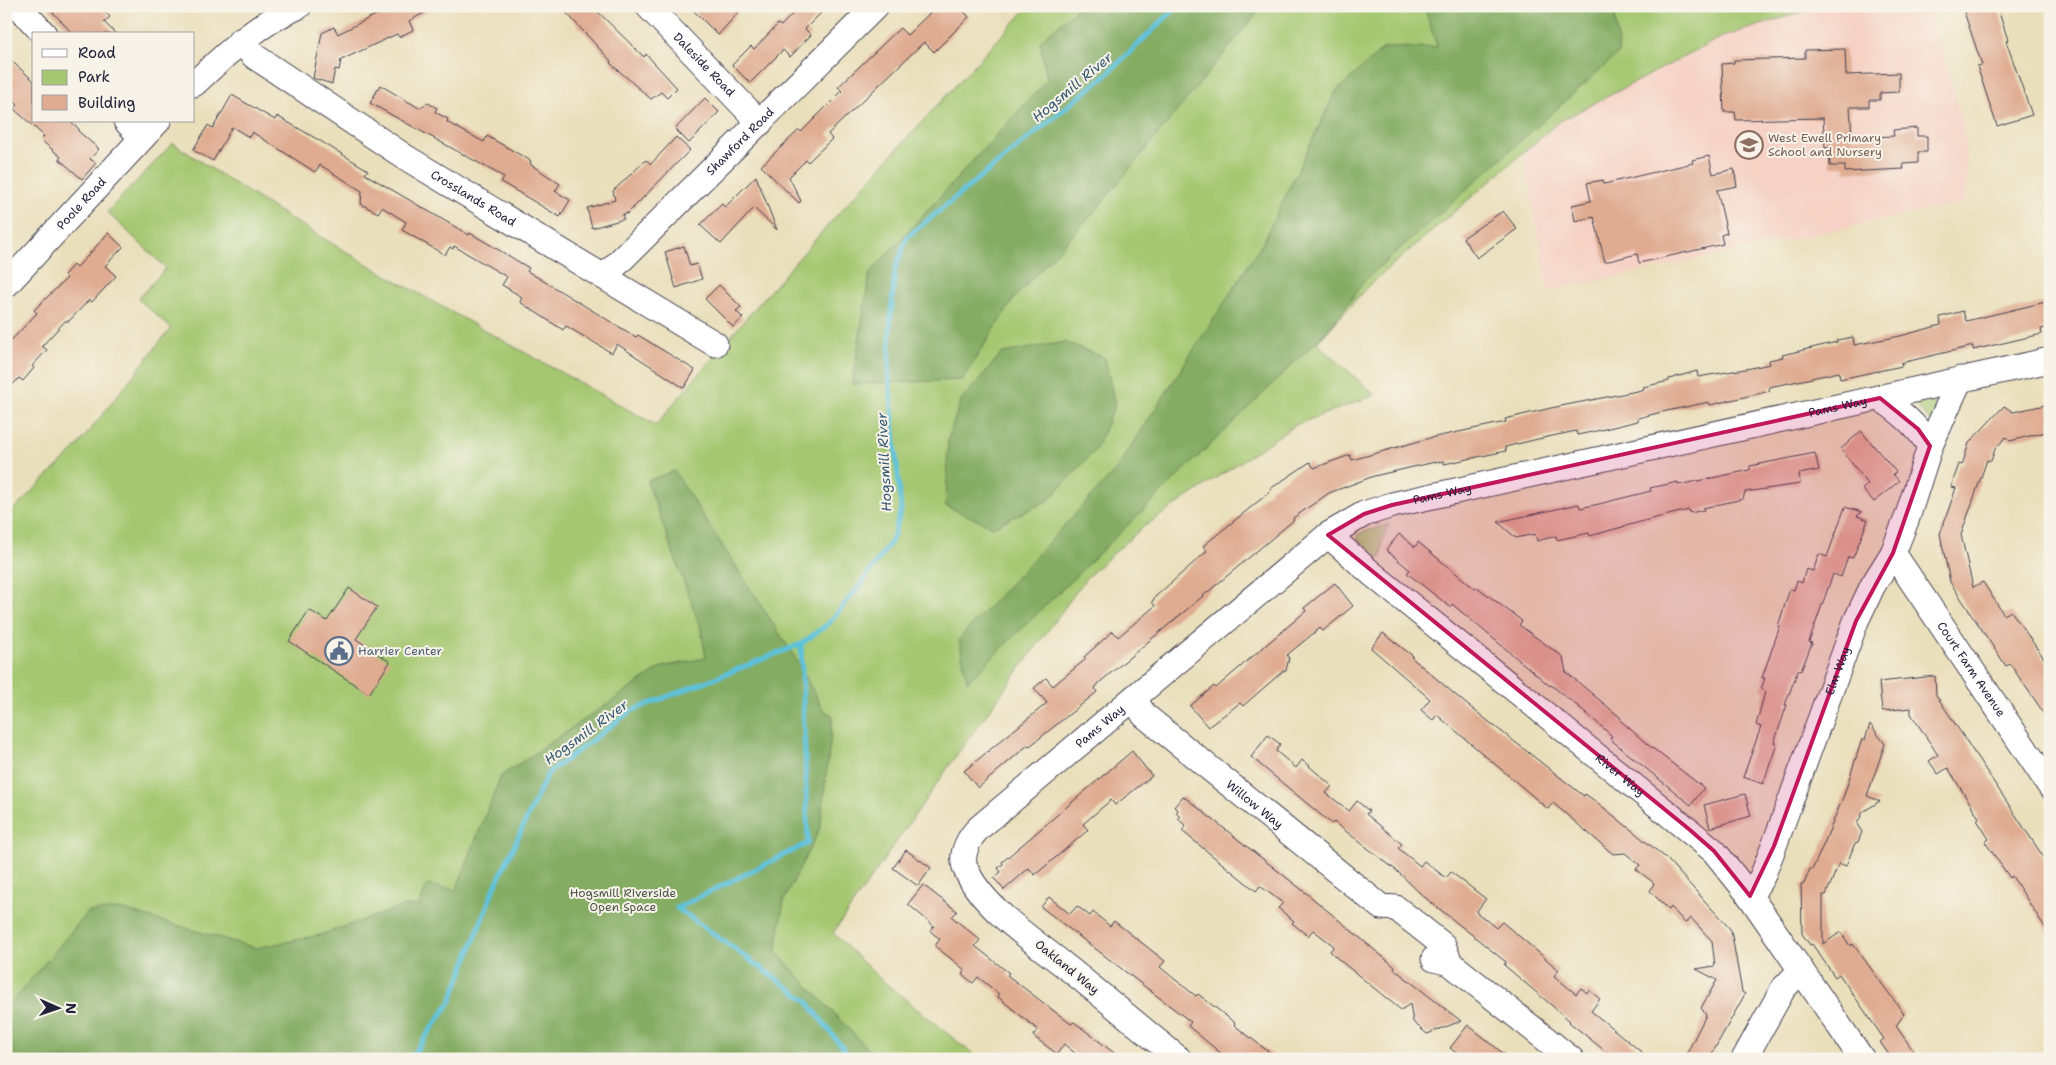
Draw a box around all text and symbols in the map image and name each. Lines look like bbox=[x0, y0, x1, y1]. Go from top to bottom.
street label: Daleside Road bbox=[670, 29, 739, 100]
legend bbox=[32, 32, 195, 122]
text: Road bbox=[78, 43, 116, 63]
water label: Hogsmill River bbox=[1028, 48, 1116, 126]
text: Park bbox=[78, 67, 110, 87]
text: Building bbox=[78, 93, 135, 113]
street label: Shawford Road bbox=[703, 104, 778, 179]
school or university icon: West Ewell Primary School and Nursery bbox=[1734, 130, 1764, 160]
place label: West Ewell Primary School and Nursery bbox=[1768, 130, 1882, 160]
street label: Crosslands Road bbox=[428, 166, 519, 230]
street label: Poole Road bbox=[53, 174, 110, 233]
street label: Pams Way bbox=[1807, 393, 1868, 421]
water label: Hogsmill River bbox=[872, 412, 896, 512]
street label: Pams Way bbox=[1411, 480, 1473, 508]
street label: Court Farm Avenue bbox=[1933, 618, 2009, 720]
public building icon: Harrier Center bbox=[324, 636, 354, 666]
place label: Harrier Center bbox=[358, 643, 442, 659]
street label: Elm Way bbox=[1822, 644, 1854, 698]
water label: Hogsmill River bbox=[540, 695, 632, 769]
street label: Pams Way bbox=[1072, 701, 1128, 752]
street label: River Way bbox=[1592, 750, 1648, 800]
street label: Willow Way bbox=[1223, 777, 1286, 832]
park label: Hogsmill Riverside Open Space bbox=[570, 885, 676, 915]
street label: Oakland Way bbox=[1032, 936, 1102, 998]
north arrow bbox=[32, 982, 82, 1032]
text: N bbox=[62, 1003, 80, 1014]

